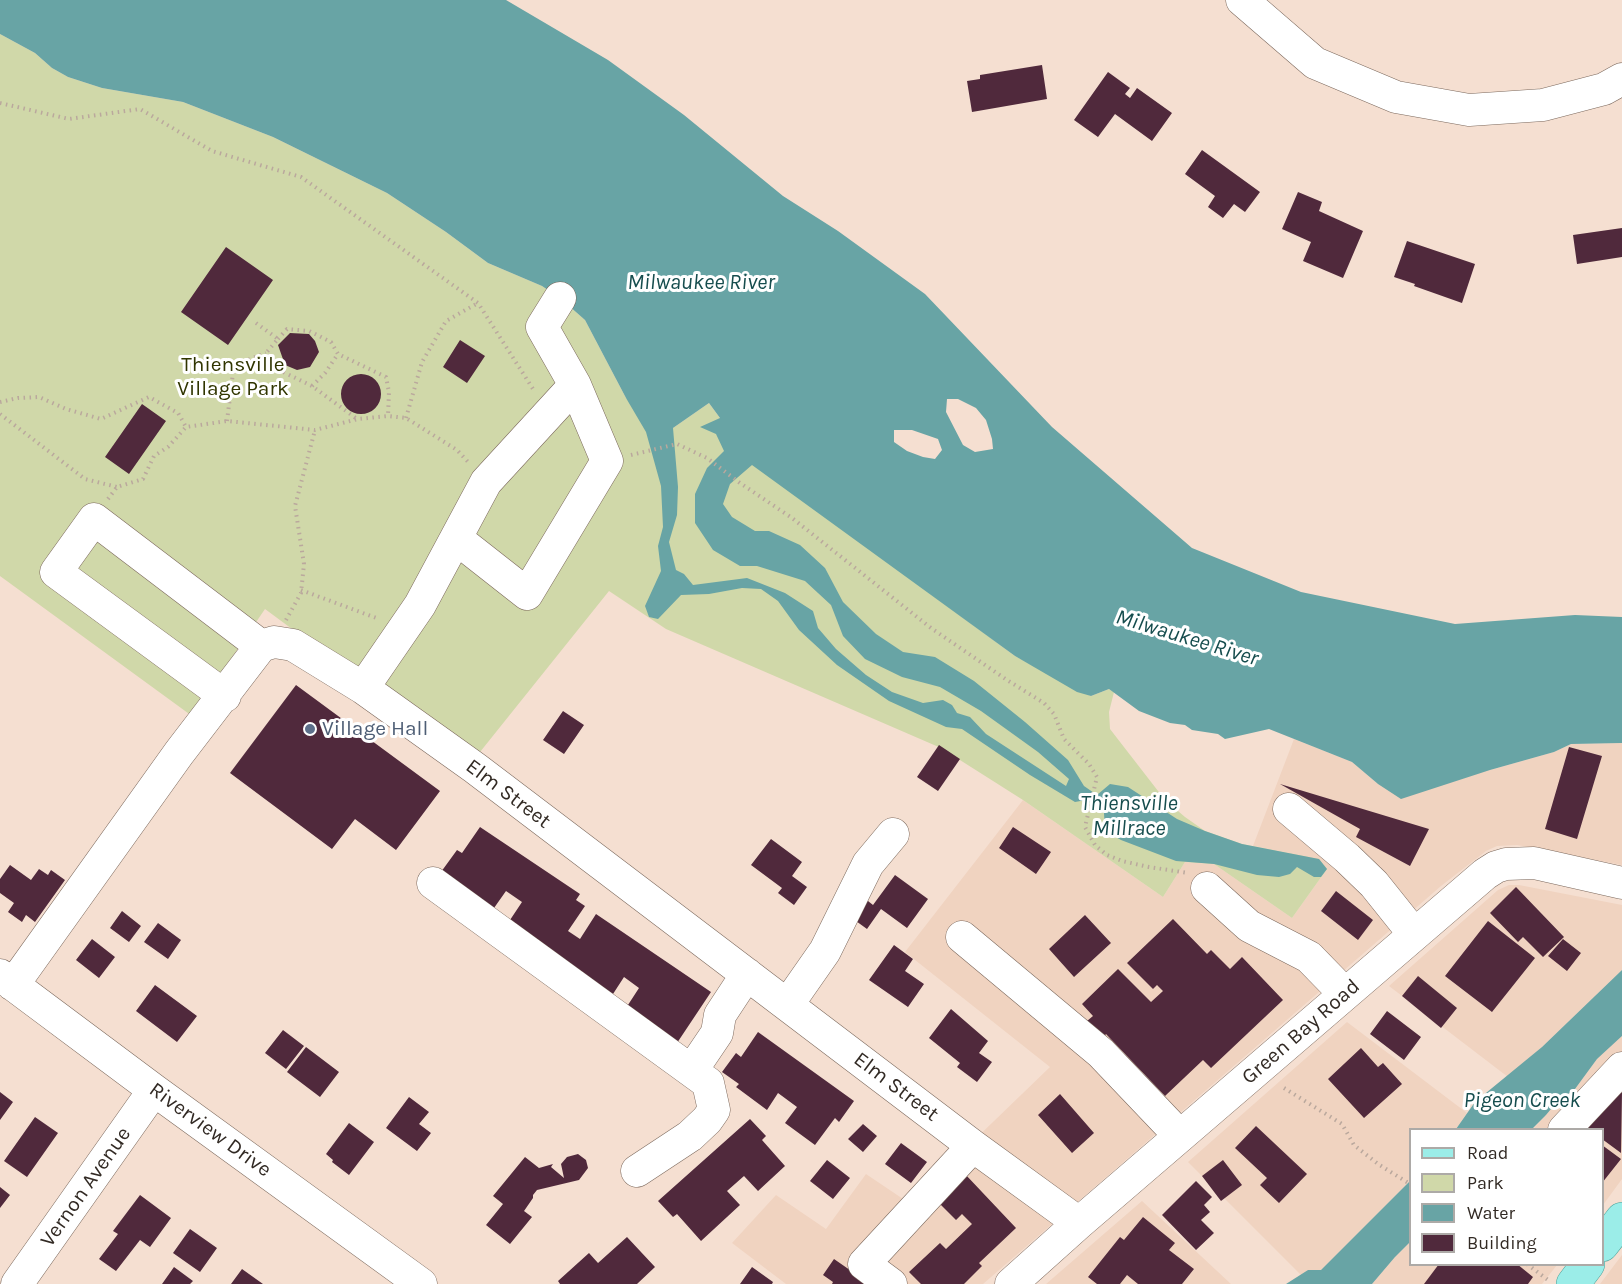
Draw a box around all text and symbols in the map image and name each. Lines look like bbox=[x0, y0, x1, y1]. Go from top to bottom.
water label: Milwaukee River bbox=[627, 270, 775, 296]
park label: Thiensville Village Park bbox=[177, 352, 289, 402]
water label: Milwaukee River bbox=[1113, 604, 1261, 672]
place label: Village Hall bbox=[322, 716, 428, 742]
marker: Village Hall bbox=[303, 722, 317, 736]
street label: Elm Street bbox=[461, 754, 555, 834]
water label: Thiensville Millrace bbox=[1080, 791, 1178, 842]
street label: Green Bay Road bbox=[1237, 974, 1365, 1090]
street label: Elm Street bbox=[849, 1047, 943, 1127]
street label: Riverview Drive bbox=[144, 1077, 276, 1183]
water label: Pigeon Creek bbox=[1464, 1088, 1580, 1114]
street label: Vernon Avenue bbox=[35, 1122, 137, 1252]
legend bbox=[1409, 1128, 1604, 1266]
text: Road bbox=[1467, 1142, 1508, 1164]
text: Park bbox=[1467, 1172, 1504, 1194]
text: Water bbox=[1467, 1202, 1515, 1224]
text: Building bbox=[1467, 1232, 1537, 1254]

